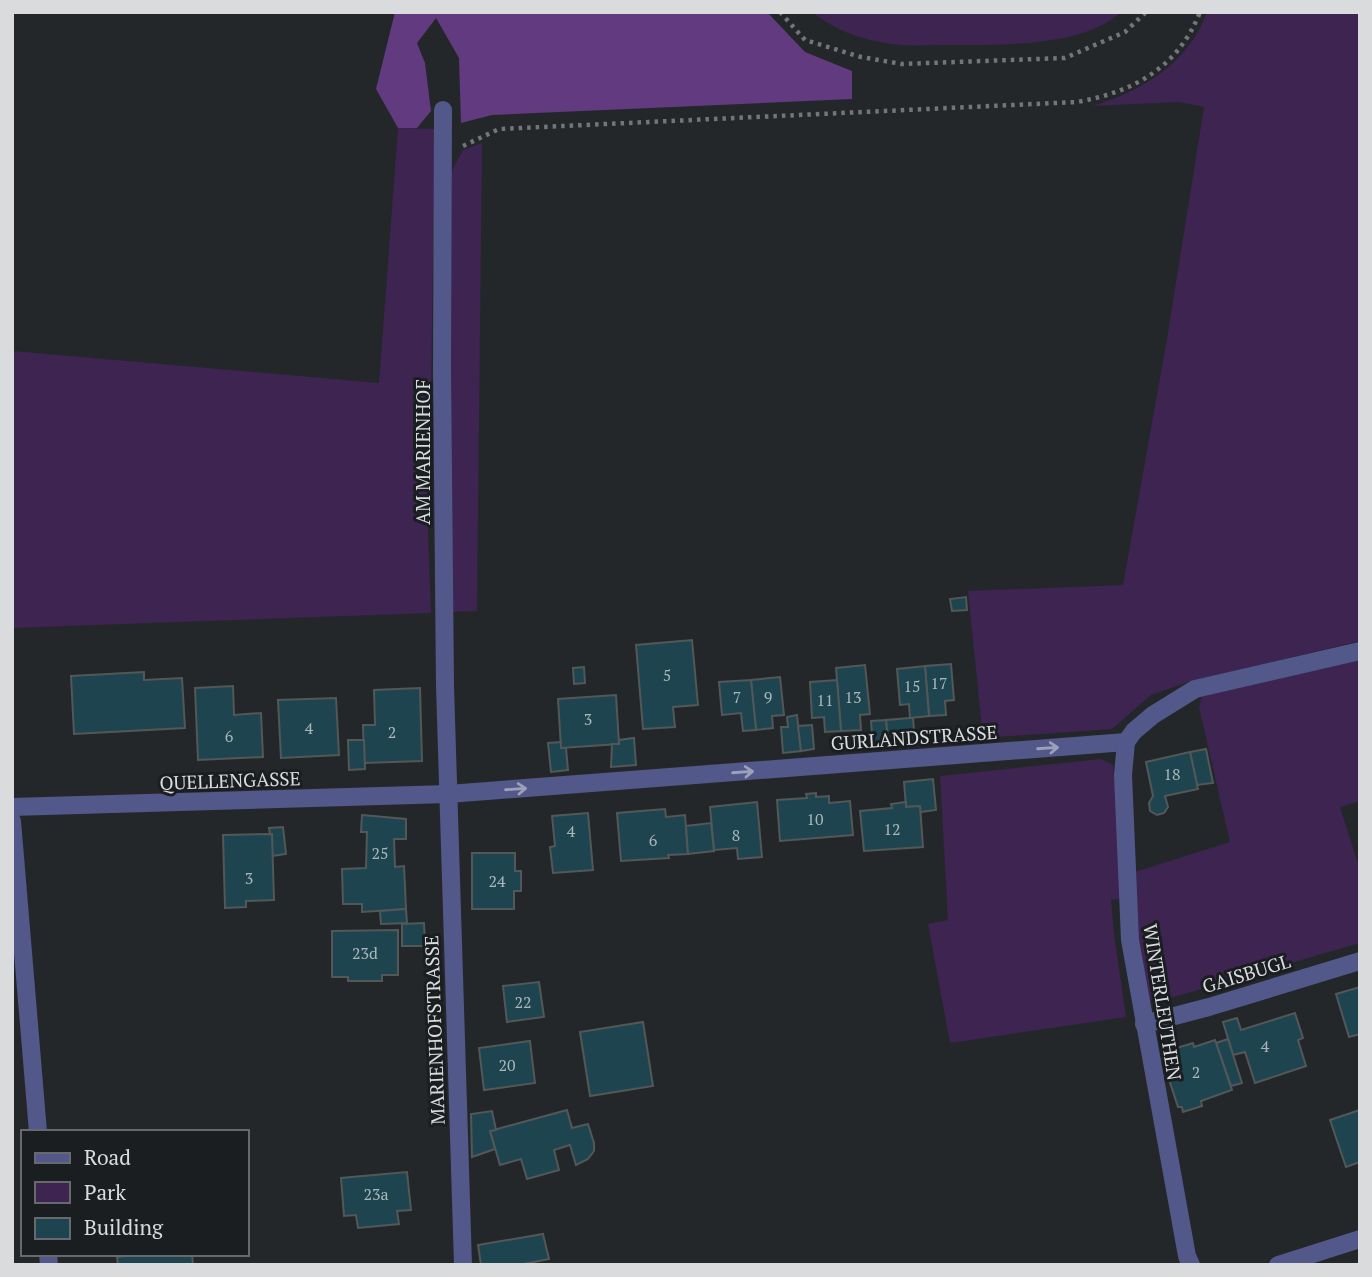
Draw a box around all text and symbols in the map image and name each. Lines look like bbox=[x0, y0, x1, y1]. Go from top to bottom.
street label: AM MARIENHOF bbox=[410, 379, 435, 525]
house number: 5 bbox=[663, 664, 671, 686]
house number: 17 bbox=[930, 672, 948, 694]
house number: 15 bbox=[903, 675, 921, 697]
house number: 7 bbox=[733, 686, 741, 708]
house number: 9 bbox=[764, 686, 772, 708]
house number: 13 bbox=[844, 686, 862, 708]
house number: 11 bbox=[816, 689, 834, 711]
house number: 3 bbox=[584, 708, 592, 730]
house number: 4 bbox=[305, 717, 314, 739]
street label: GURLANDSTRASSE bbox=[830, 719, 998, 755]
house number: 2 bbox=[388, 721, 396, 743]
house number: 6 bbox=[225, 725, 234, 747]
one-way arrow bbox=[1036, 741, 1059, 754]
house number: 18 bbox=[1163, 763, 1181, 785]
street label: QUELLENGASSE bbox=[159, 765, 301, 795]
one-way arrow bbox=[731, 765, 754, 778]
one-way arrow bbox=[505, 782, 527, 795]
house number: 10 bbox=[806, 808, 824, 830]
house number: 12 bbox=[883, 818, 901, 840]
house number: 4 bbox=[567, 820, 576, 842]
house number: 8 bbox=[732, 824, 740, 846]
house number: 6 bbox=[649, 829, 658, 851]
house number: 25 bbox=[371, 842, 389, 864]
house number: 3 bbox=[245, 867, 253, 889]
house number: 24 bbox=[488, 870, 506, 892]
street label: WINTERLEUTHEN bbox=[1138, 922, 1188, 1082]
street label: MARIENHOFSTRASSE bbox=[418, 935, 450, 1125]
house number: 23d bbox=[352, 942, 378, 964]
street label: GAISBUGL bbox=[1199, 948, 1294, 998]
house number: 22 bbox=[514, 991, 532, 1013]
house number: 4 bbox=[1261, 1035, 1270, 1057]
house number: 20 bbox=[498, 1054, 516, 1076]
house number: 2 bbox=[1192, 1061, 1200, 1083]
legend bbox=[21, 1130, 248, 1256]
text: Road bbox=[84, 1143, 131, 1171]
text: Park bbox=[84, 1178, 126, 1206]
house number: 23a bbox=[363, 1183, 389, 1205]
text: Building bbox=[84, 1213, 164, 1241]

